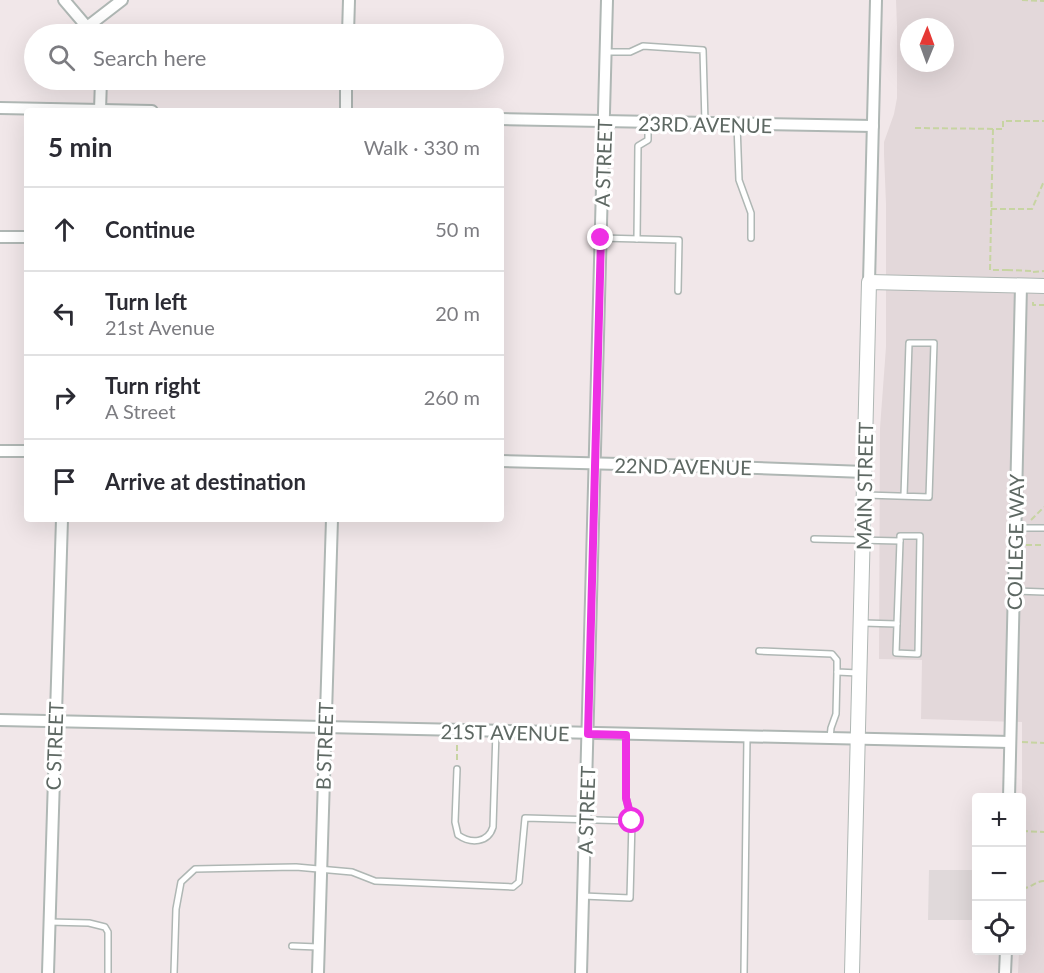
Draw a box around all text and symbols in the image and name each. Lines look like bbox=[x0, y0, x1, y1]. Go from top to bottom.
north arrow bbox=[900, 18, 954, 72]
search box bbox=[24, 24, 504, 90]
icon: search bbox=[45, 41, 78, 74]
text: Search here bbox=[93, 44, 206, 71]
street label: 23RD AVENUE bbox=[638, 111, 772, 137]
street label: A STREET bbox=[589, 118, 617, 207]
text: 5 min bbox=[48, 131, 112, 163]
text: Walk · 330 m bbox=[364, 135, 480, 159]
icon: ahead bbox=[48, 213, 81, 246]
text: Continue bbox=[105, 216, 195, 243]
text: 50 m bbox=[435, 217, 480, 241]
route end bbox=[587, 224, 613, 250]
text: Turn left bbox=[105, 288, 187, 315]
icon: left bbox=[48, 297, 81, 330]
text: 20 m bbox=[435, 301, 480, 325]
text: 21st Avenue bbox=[105, 315, 215, 339]
text: Turn right bbox=[105, 372, 200, 399]
icon: right bbox=[48, 381, 81, 414]
text: 260 m bbox=[424, 385, 480, 409]
text: A Street bbox=[105, 399, 176, 423]
street label: MAIN STREET bbox=[851, 422, 877, 550]
street label: 22ND AVENUE bbox=[614, 453, 752, 479]
icon: arrive bbox=[48, 465, 81, 498]
text: Arrive at destination bbox=[105, 468, 306, 495]
street label: COLLEGE WAY bbox=[1002, 473, 1028, 610]
street label: C STREET bbox=[40, 701, 68, 791]
street label: B STREET bbox=[310, 701, 338, 790]
street label: 21ST AVENUE bbox=[440, 719, 570, 745]
street label: A STREET bbox=[572, 765, 600, 854]
map controls bbox=[972, 793, 1026, 955]
button: + bbox=[972, 793, 1026, 847]
route start bbox=[618, 807, 644, 833]
button: − bbox=[972, 847, 1026, 901]
button: locate bbox=[972, 901, 1026, 955]

